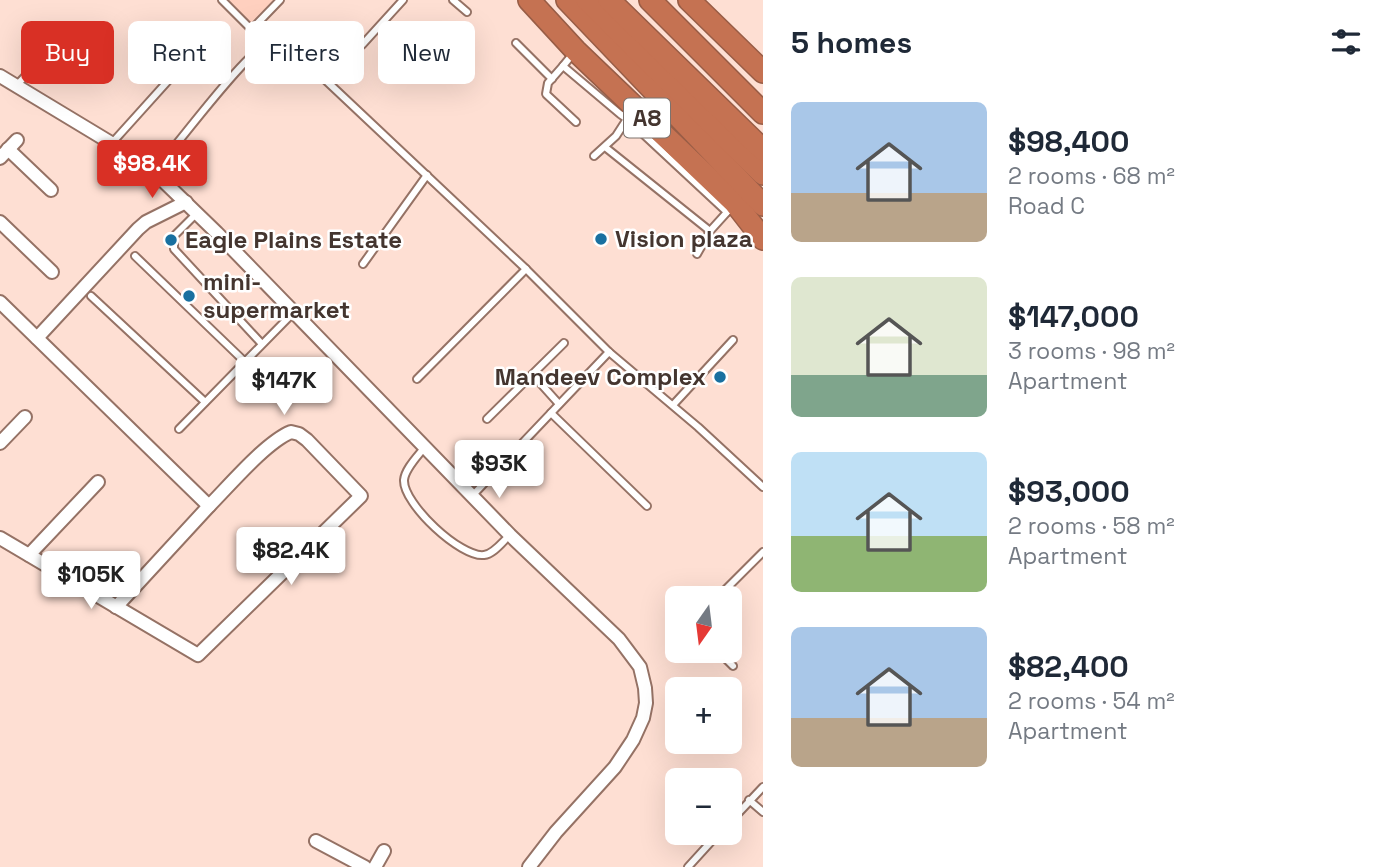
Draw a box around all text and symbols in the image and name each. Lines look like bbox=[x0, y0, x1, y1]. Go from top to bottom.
chip: Buy bbox=[21, 21, 114, 84]
chip: Rent bbox=[128, 21, 231, 84]
chip: Filters bbox=[245, 21, 364, 84]
chip: New bbox=[378, 21, 475, 84]
text: 5 homes bbox=[791, 23, 912, 62]
icon: filters bbox=[1327, 23, 1365, 61]
road number: A8 bbox=[624, 99, 670, 138]
text: $98,400 bbox=[1008, 122, 1130, 161]
icon: home bbox=[847, 130, 931, 214]
pin: $98.4K bbox=[95, 140, 209, 200]
text: $98.4K bbox=[113, 148, 191, 178]
text: 2 rooms · 68 m² bbox=[1008, 161, 1175, 191]
text: Road C bbox=[1008, 191, 1085, 221]
place label: Vision plaza bbox=[615, 223, 753, 254]
place label: Eagle Plains Estate bbox=[185, 224, 402, 255]
marker: Vision plaza bbox=[593, 231, 609, 247]
marker: Eagle Plains Estate bbox=[163, 232, 179, 248]
place label: mini- supermarket bbox=[203, 266, 350, 325]
marker: mini- supermarket bbox=[181, 288, 197, 304]
text: $147,000 bbox=[1008, 297, 1139, 336]
icon: home bbox=[847, 305, 931, 389]
text: 3 rooms · 98 m² bbox=[1008, 336, 1175, 366]
pin: $147K bbox=[235, 358, 333, 417]
place label: Mandeev Complex bbox=[495, 361, 706, 392]
text: $147K bbox=[251, 365, 317, 395]
text: Apartment bbox=[1008, 366, 1128, 396]
marker: Mandeev Complex bbox=[712, 369, 728, 385]
pin: $93K bbox=[458, 440, 540, 500]
text: $93K bbox=[471, 448, 527, 478]
text: $93,000 bbox=[1008, 472, 1130, 511]
icon: home bbox=[847, 480, 931, 564]
text: 2 rooms · 58 m² bbox=[1008, 511, 1175, 541]
pin: $82.4K bbox=[234, 528, 348, 587]
text: $82.4K bbox=[252, 535, 330, 565]
text: Apartment bbox=[1008, 541, 1128, 571]
pin: $105K bbox=[42, 552, 140, 611]
text: $105K bbox=[57, 559, 125, 589]
north arrow bbox=[665, 586, 742, 663]
map controls bbox=[665, 586, 742, 845]
text: $82,400 bbox=[1008, 647, 1129, 686]
icon: home bbox=[847, 655, 931, 739]
button: + bbox=[665, 677, 742, 754]
text: 2 rooms · 54 m² bbox=[1008, 686, 1175, 716]
text: Apartment bbox=[1008, 716, 1128, 746]
button: − bbox=[665, 768, 742, 845]

